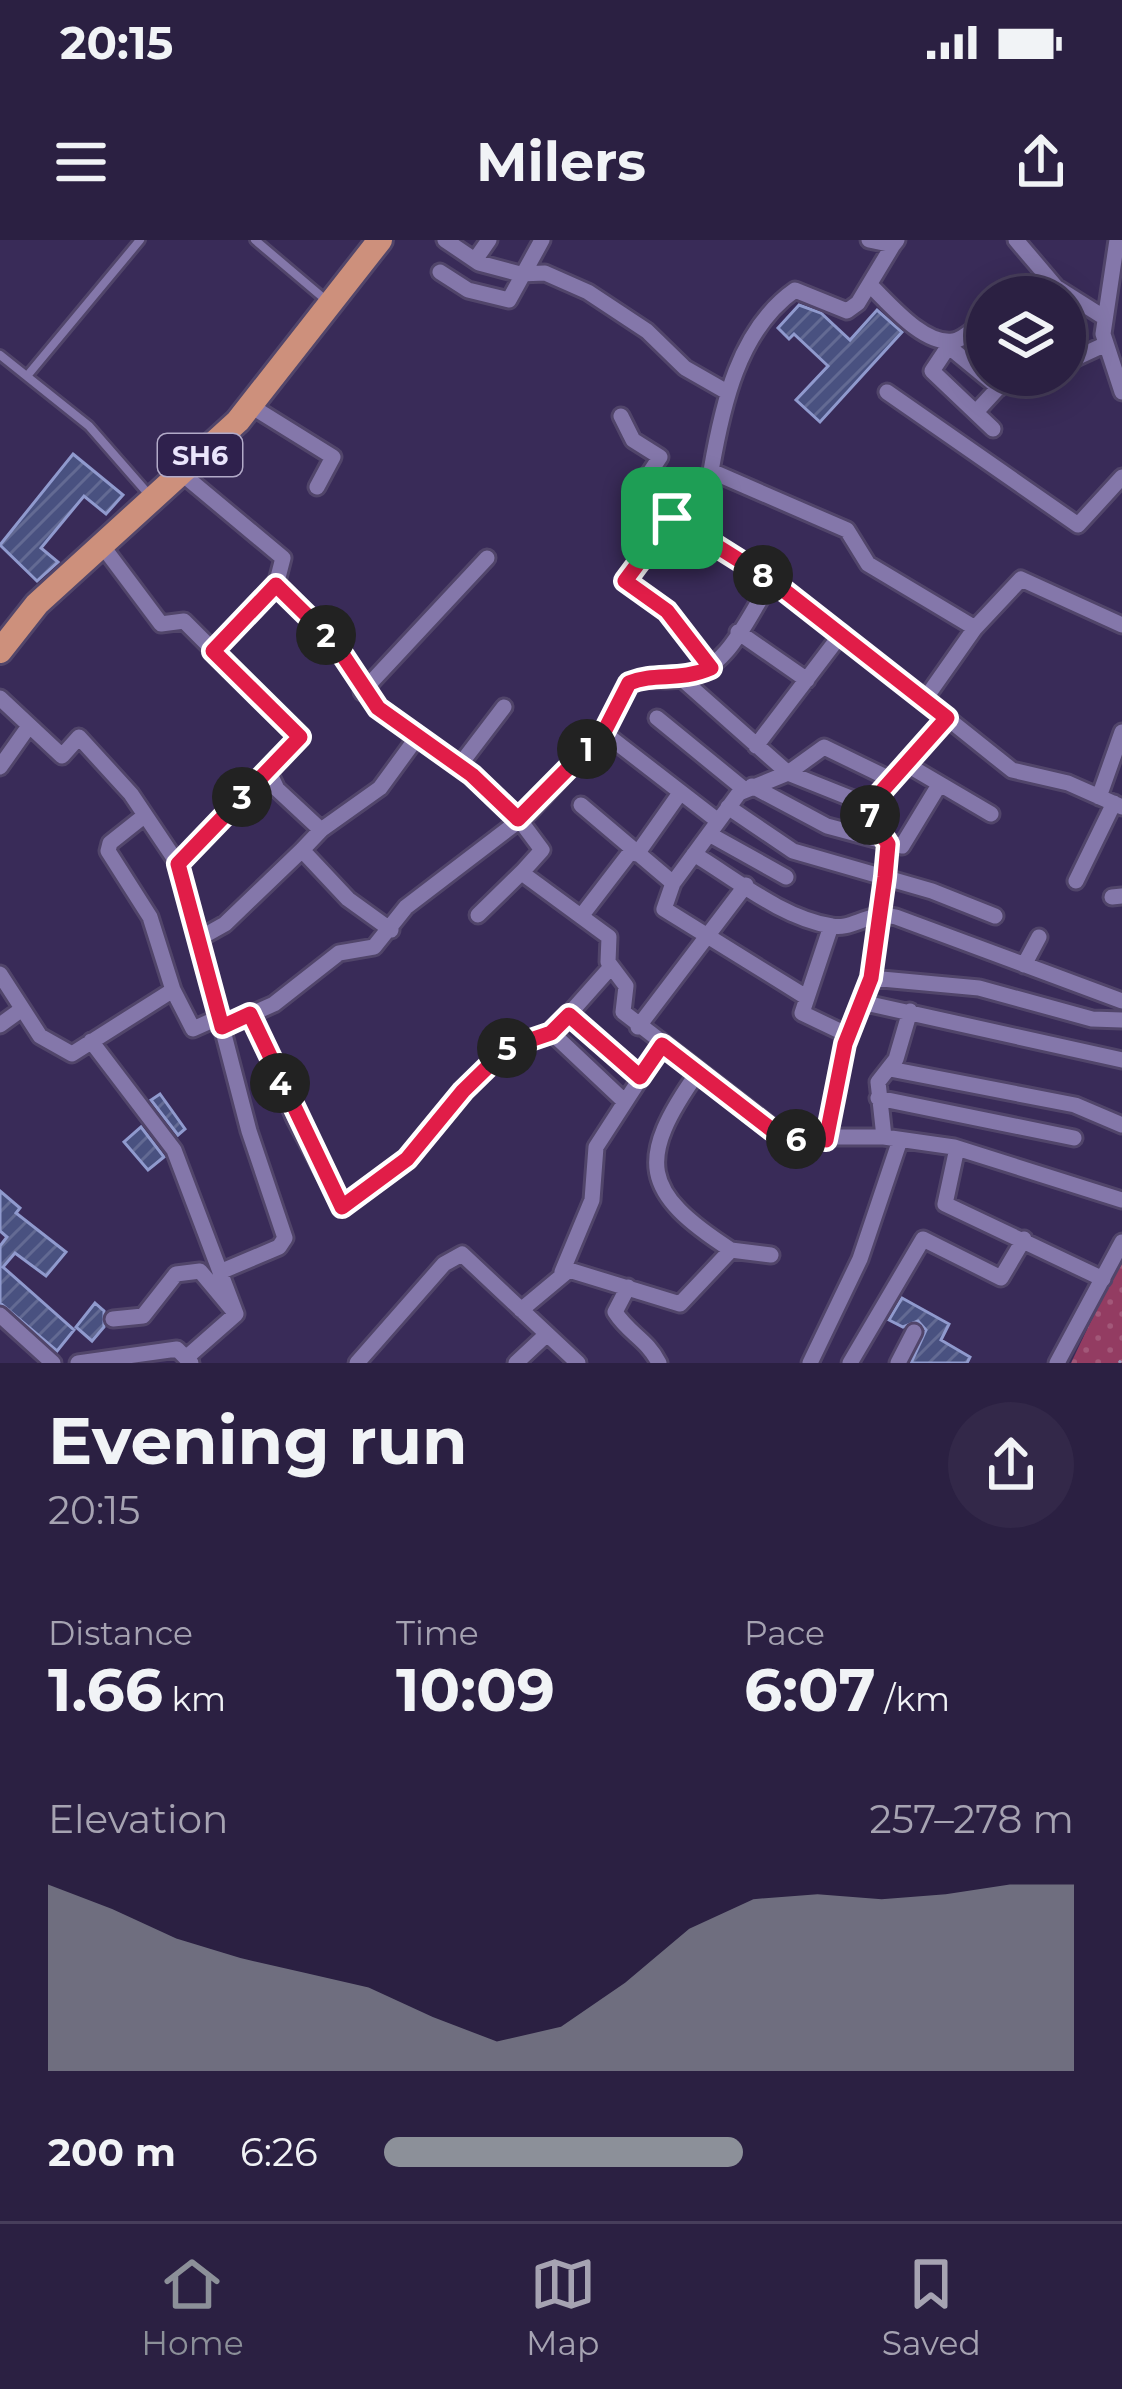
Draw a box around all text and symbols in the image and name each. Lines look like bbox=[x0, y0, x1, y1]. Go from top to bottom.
text: 20:15 bbox=[60, 15, 173, 70]
icon: menu bbox=[48, 129, 114, 195]
text: Milers bbox=[476, 129, 646, 195]
icon: share bbox=[1008, 129, 1074, 195]
map controls bbox=[966, 276, 1086, 396]
button: layers bbox=[966, 276, 1086, 396]
road number: SH6 bbox=[158, 434, 242, 476]
pin bbox=[621, 467, 723, 569]
icon: arrive bbox=[639, 485, 705, 551]
pin: 8 bbox=[733, 545, 793, 605]
text: 8 bbox=[752, 555, 774, 595]
pin: 2 bbox=[296, 605, 356, 665]
text: 2 bbox=[316, 615, 336, 655]
pin: 1 bbox=[557, 719, 617, 779]
text: 1 bbox=[581, 729, 593, 769]
pin: 3 bbox=[212, 767, 272, 827]
text: 3 bbox=[232, 777, 252, 817]
pin: 7 bbox=[840, 785, 900, 845]
text: 7 bbox=[860, 795, 880, 835]
pin: 5 bbox=[477, 1018, 537, 1078]
text: 5 bbox=[497, 1028, 517, 1068]
pin: 4 bbox=[250, 1053, 310, 1113]
text: 4 bbox=[269, 1063, 291, 1103]
pin: 6 bbox=[766, 1109, 826, 1169]
text: 6 bbox=[785, 1119, 807, 1159]
text: Evening run bbox=[48, 1400, 468, 1481]
button: share bbox=[948, 1402, 1074, 1528]
text: 20:15 bbox=[48, 1486, 140, 1534]
text: Distance bbox=[48, 1613, 193, 1653]
text: Time bbox=[396, 1613, 479, 1653]
text: Pace bbox=[744, 1613, 825, 1653]
text: 1.66 bbox=[48, 1653, 163, 1726]
text: 10:09 bbox=[396, 1653, 555, 1726]
text: 6:07 bbox=[744, 1653, 876, 1726]
text: km bbox=[163, 1679, 226, 1719]
text: /km bbox=[876, 1679, 950, 1719]
text: Elevation bbox=[48, 1795, 228, 1843]
text: 257–278 m bbox=[869, 1795, 1074, 1843]
text: 200 m bbox=[48, 2128, 176, 2176]
text: 6:26 bbox=[240, 2128, 318, 2176]
tab: Home bbox=[141, 2251, 244, 2363]
tab: Map bbox=[526, 2251, 599, 2363]
tab: Saved bbox=[882, 2251, 981, 2363]

